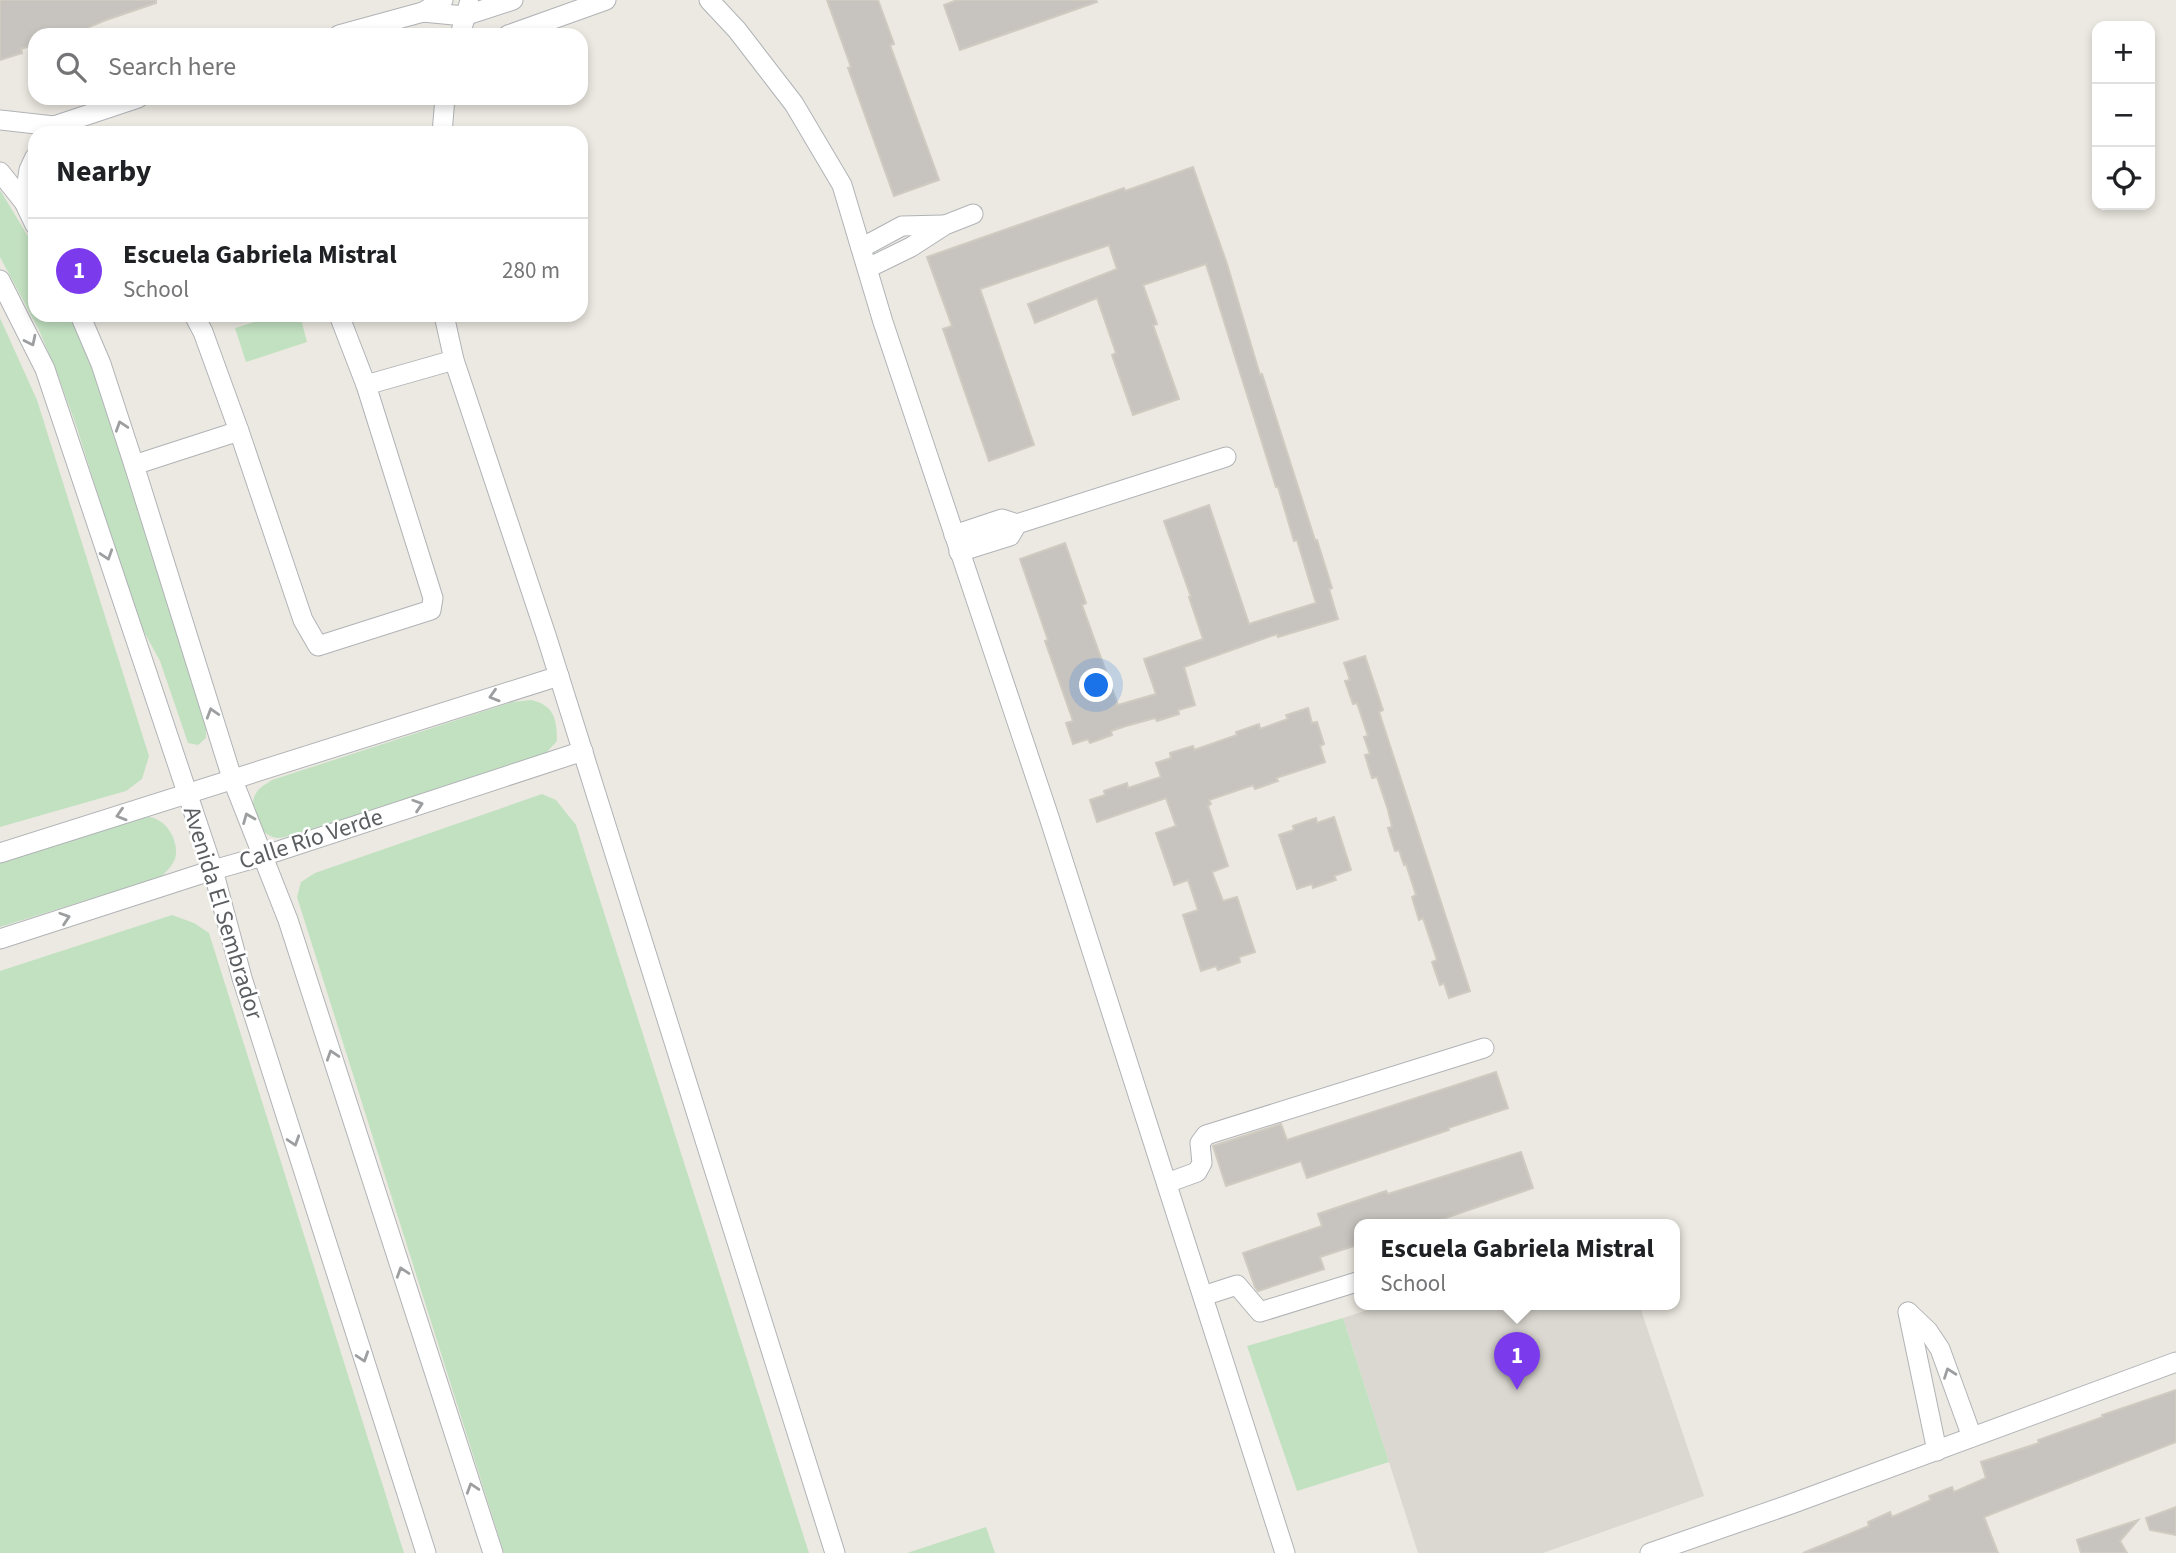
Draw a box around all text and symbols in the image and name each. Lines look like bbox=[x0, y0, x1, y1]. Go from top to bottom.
map controls bbox=[2092, 21, 2155, 210]
button: + bbox=[2092, 21, 2155, 84]
search box bbox=[28, 28, 588, 105]
icon: search bbox=[52, 48, 90, 86]
text: Search here bbox=[108, 48, 236, 85]
button: − bbox=[2092, 84, 2155, 147]
button: locate bbox=[2092, 147, 2155, 210]
text: Nearby bbox=[56, 150, 151, 193]
text: Escuela Gabriela Mistral bbox=[123, 236, 397, 273]
text: 1 bbox=[73, 254, 85, 287]
text: 280 m bbox=[502, 254, 560, 287]
text: School bbox=[123, 273, 189, 306]
one-way arrow bbox=[23, 334, 37, 346]
one-way arrow bbox=[115, 420, 129, 432]
one-way arrow bbox=[99, 549, 113, 561]
your location bbox=[1079, 668, 1113, 702]
one-way arrow bbox=[488, 688, 500, 703]
one-way arrow bbox=[205, 707, 220, 719]
street label: Calle Río Verde bbox=[235, 799, 387, 879]
one-way arrow bbox=[412, 799, 424, 813]
street label: Avenida El Sembrador bbox=[174, 802, 272, 1024]
one-way arrow bbox=[116, 807, 128, 822]
one-way arrow bbox=[242, 812, 256, 825]
one-way arrow bbox=[58, 912, 70, 926]
one-way arrow bbox=[325, 1050, 340, 1062]
one-way arrow bbox=[286, 1134, 300, 1146]
popup bbox=[1354, 1219, 1680, 1310]
text: Escuela Gabriela Mistral bbox=[1380, 1230, 1654, 1267]
one-way arrow bbox=[395, 1266, 410, 1278]
text: School bbox=[1380, 1267, 1446, 1300]
pin: 1 bbox=[1494, 1332, 1540, 1390]
one-way arrow bbox=[355, 1351, 370, 1363]
one-way arrow bbox=[1943, 1368, 1957, 1380]
one-way arrow bbox=[466, 1482, 480, 1495]

